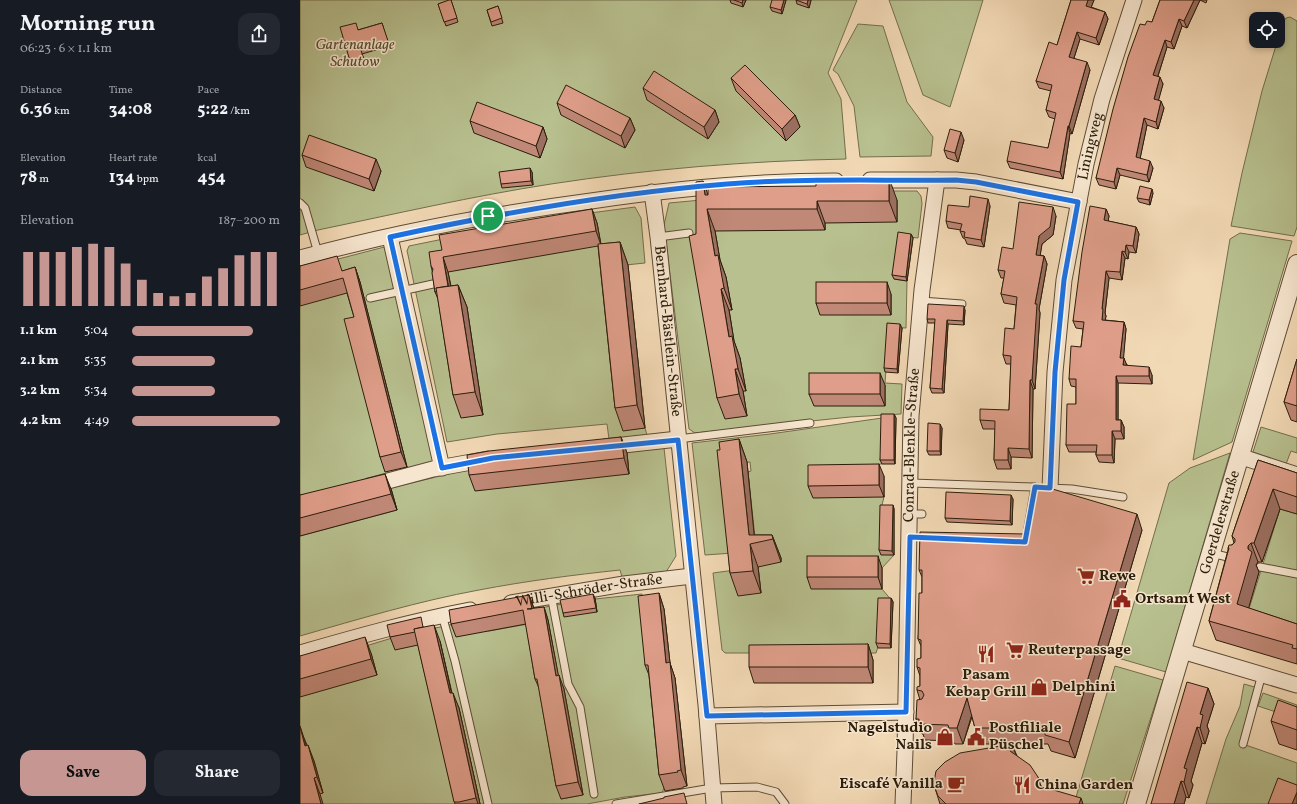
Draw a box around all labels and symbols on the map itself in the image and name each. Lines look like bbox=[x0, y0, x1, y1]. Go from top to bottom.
park label: Gartenanlage Schutow bbox=[315, 35, 395, 73]
street label: Liningweg bbox=[1073, 110, 1109, 182]
pin bbox=[471, 199, 505, 233]
street label: Bernhard-Bästlein-Straße bbox=[648, 244, 687, 418]
street label: Conrad-Blenkle-Straße bbox=[899, 367, 926, 522]
street label: Goerdelerstraße bbox=[1195, 468, 1245, 577]
supermarket icon: Rewe bbox=[1076, 566, 1096, 586]
place label: Rewe bbox=[1099, 566, 1136, 587]
street label: Willi-Schröder-Straße bbox=[514, 569, 664, 613]
public building icon: Ortsamt West bbox=[1112, 589, 1132, 609]
place label: Ortsamt West bbox=[1135, 589, 1231, 610]
supermarket icon: Reuterpassage bbox=[1005, 640, 1025, 660]
place label: Reuterpassage bbox=[1028, 640, 1131, 661]
restaurant icon: Pasam Kebap Grill bbox=[976, 644, 996, 664]
place label: Pasam Kebap Grill bbox=[946, 665, 1027, 703]
shop icon: Delphini bbox=[1029, 677, 1049, 697]
place label: Delphini bbox=[1052, 677, 1115, 698]
place label: Nagelstudio Nails bbox=[848, 718, 932, 756]
place label: Postfiliale Püschel bbox=[989, 718, 1062, 756]
shop icon: Nagelstudio Nails bbox=[935, 727, 955, 747]
public building icon: Postfiliale Püschel bbox=[966, 727, 986, 747]
place label: Eiscafé Vanilla bbox=[839, 774, 943, 795]
cafe icon: Eiscafé Vanilla bbox=[946, 774, 966, 794]
restaurant icon: China Garden bbox=[1012, 775, 1032, 795]
place label: China Garden bbox=[1035, 775, 1134, 796]

